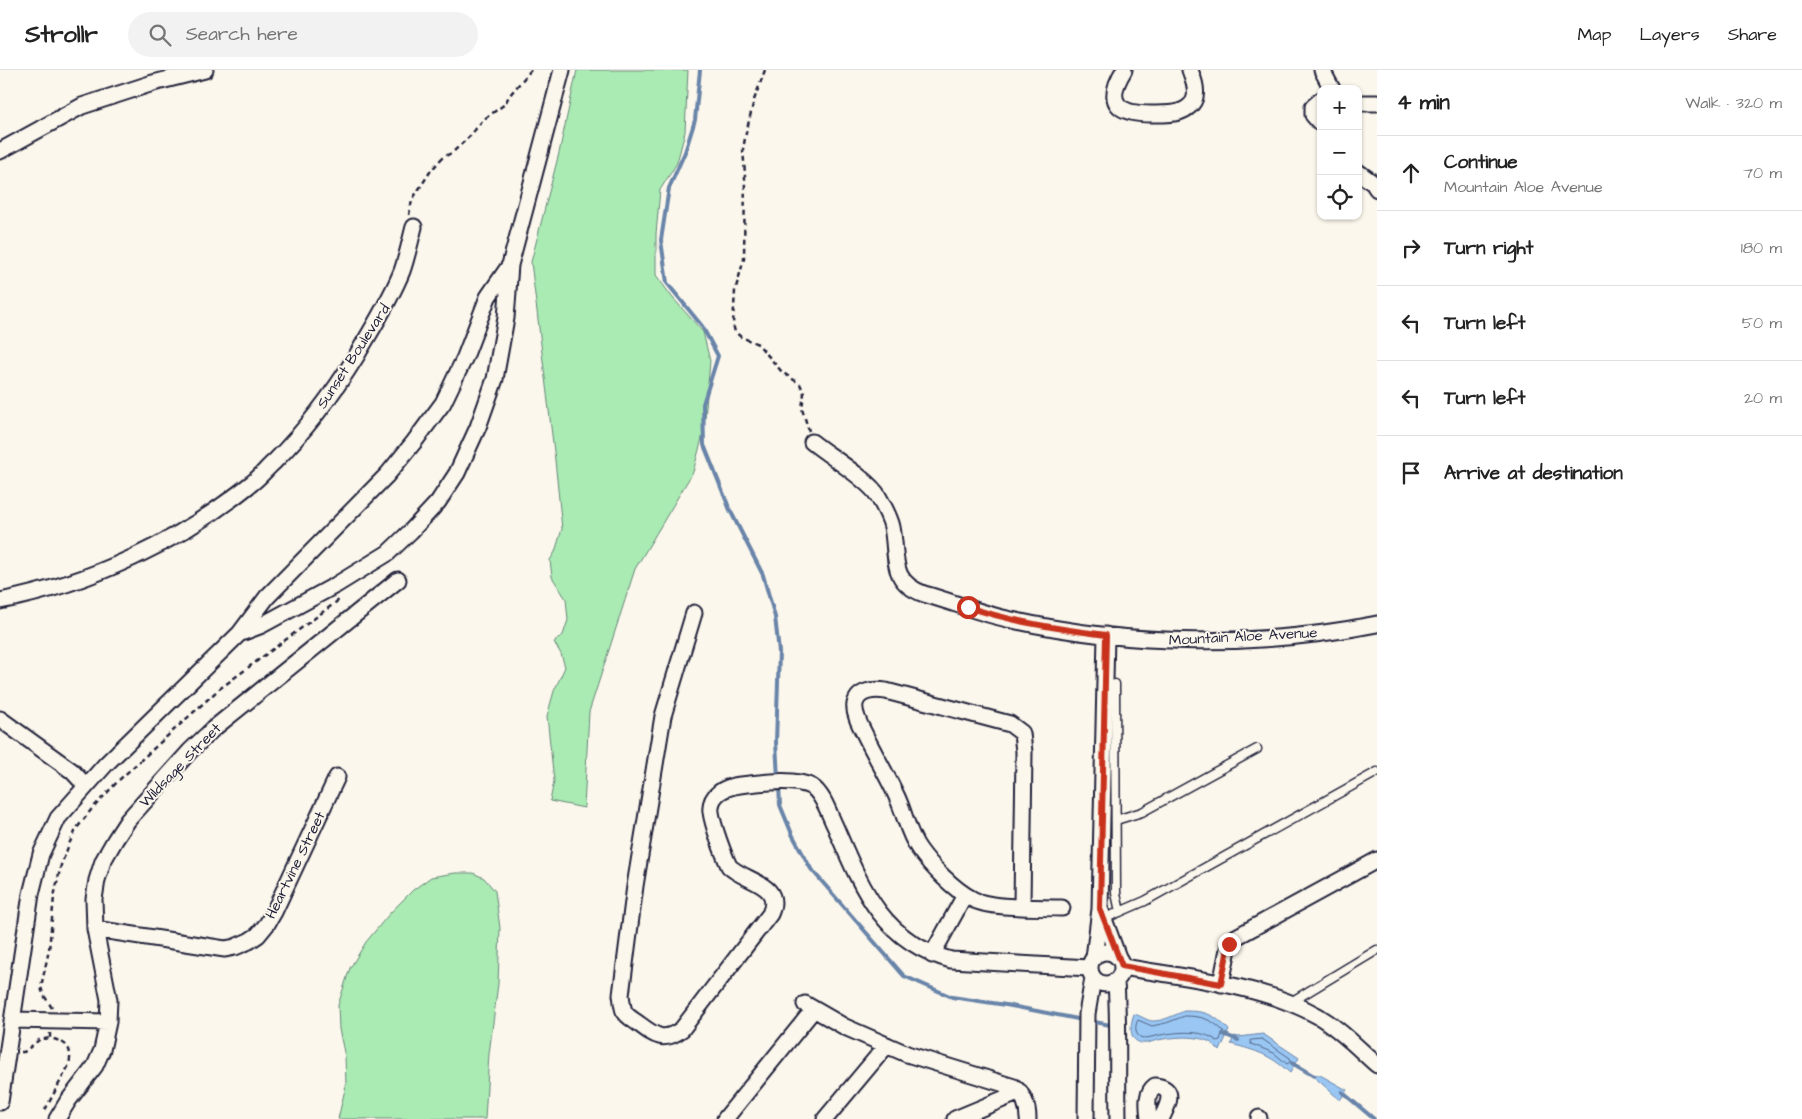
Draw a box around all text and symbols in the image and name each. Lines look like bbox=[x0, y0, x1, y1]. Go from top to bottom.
search box bbox=[128, 12, 478, 57]
text: Strollr bbox=[25, 18, 98, 52]
icon: search bbox=[146, 21, 174, 49]
text: Search here bbox=[186, 21, 298, 48]
text: Map bbox=[1577, 22, 1611, 47]
text: Layers bbox=[1639, 22, 1700, 47]
text: Share bbox=[1728, 22, 1777, 47]
map controls bbox=[1317, 85, 1362, 220]
button: + bbox=[1317, 85, 1362, 130]
text: 4 min bbox=[1397, 88, 1450, 117]
text: Walk · 320 m bbox=[1685, 92, 1782, 114]
button: − bbox=[1317, 130, 1362, 175]
text: Continue bbox=[1444, 149, 1518, 176]
icon: ahead bbox=[1397, 159, 1425, 187]
text: 70 m bbox=[1743, 162, 1782, 184]
button: locate bbox=[1317, 175, 1362, 220]
text: Mountain Aloe Avenue bbox=[1444, 176, 1603, 198]
icon: right bbox=[1397, 234, 1425, 262]
text: Turn right bbox=[1444, 235, 1533, 262]
text: 180 m bbox=[1741, 237, 1782, 259]
street label: Sunset Boulevard bbox=[312, 300, 395, 413]
icon: left bbox=[1397, 309, 1425, 337]
text: Turn left bbox=[1444, 310, 1525, 337]
text: 50 m bbox=[1742, 312, 1782, 334]
icon: left bbox=[1397, 384, 1425, 412]
text: Turn left bbox=[1444, 385, 1525, 412]
text: 20 m bbox=[1744, 387, 1782, 409]
icon: arrive bbox=[1397, 459, 1425, 487]
text: Arrive at destination bbox=[1444, 460, 1623, 487]
route start bbox=[957, 596, 980, 619]
street label: Mountain Aloe Avenue bbox=[1168, 622, 1318, 651]
street label: Wildsage Street bbox=[135, 719, 227, 813]
street label: Heartvine Street bbox=[260, 808, 331, 922]
route end bbox=[1218, 933, 1241, 956]

